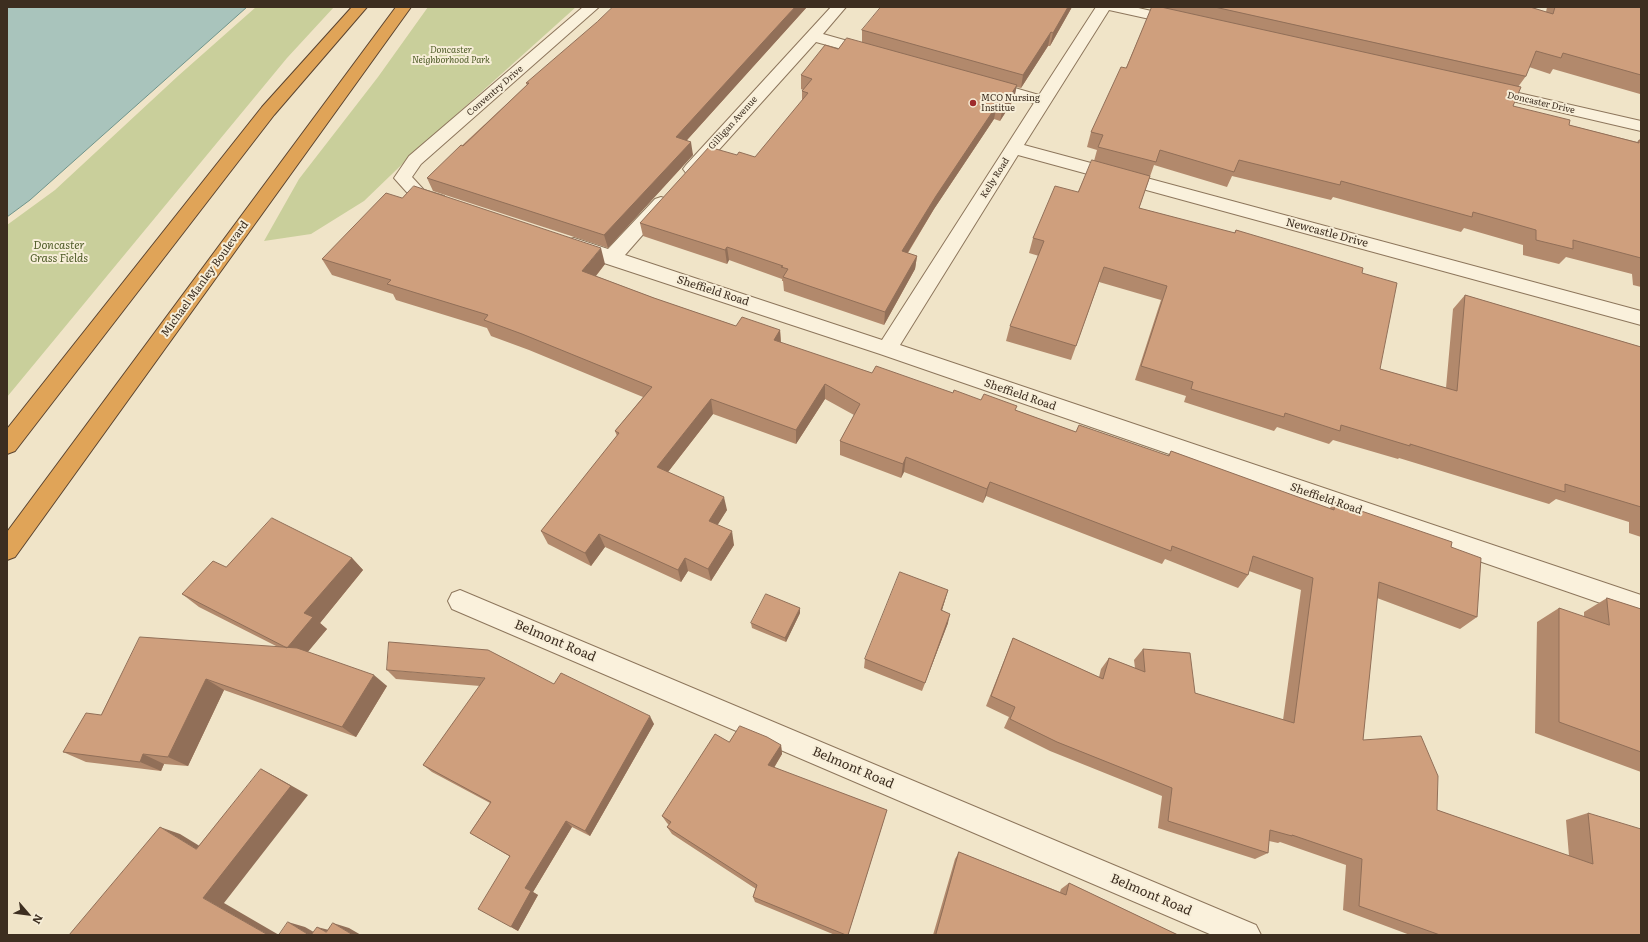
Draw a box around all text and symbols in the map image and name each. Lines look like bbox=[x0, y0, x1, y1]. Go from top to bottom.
park label: Doncaster Neighborhood Park bbox=[412, 45, 490, 66]
street label: Conventry Drive bbox=[465, 64, 525, 118]
street label: Doncaster Drive bbox=[1506, 90, 1576, 116]
place label: MCO Nursing Institue bbox=[981, 93, 1040, 114]
street label: Gilligan Avenue bbox=[706, 94, 760, 152]
marker: MCO Nursing Institue bbox=[968, 98, 978, 108]
street label: Kelly Road bbox=[978, 156, 1012, 200]
street label: Newcastle Drive bbox=[1284, 216, 1370, 250]
street label: Michael Manley Boulevard bbox=[159, 219, 251, 339]
park label: Doncaster Grass Fields bbox=[30, 239, 88, 265]
street label: Sheffield Road bbox=[675, 273, 751, 309]
street label: Sheffield Road bbox=[982, 377, 1058, 413]
street label: Sheffield Road bbox=[1288, 481, 1364, 517]
street label: Belmont Road bbox=[512, 617, 598, 665]
street label: Belmont Road bbox=[810, 744, 896, 792]
street label: Belmont Road bbox=[1108, 871, 1194, 919]
north arrow bbox=[8, 894, 48, 934]
text: N bbox=[29, 912, 48, 927]

